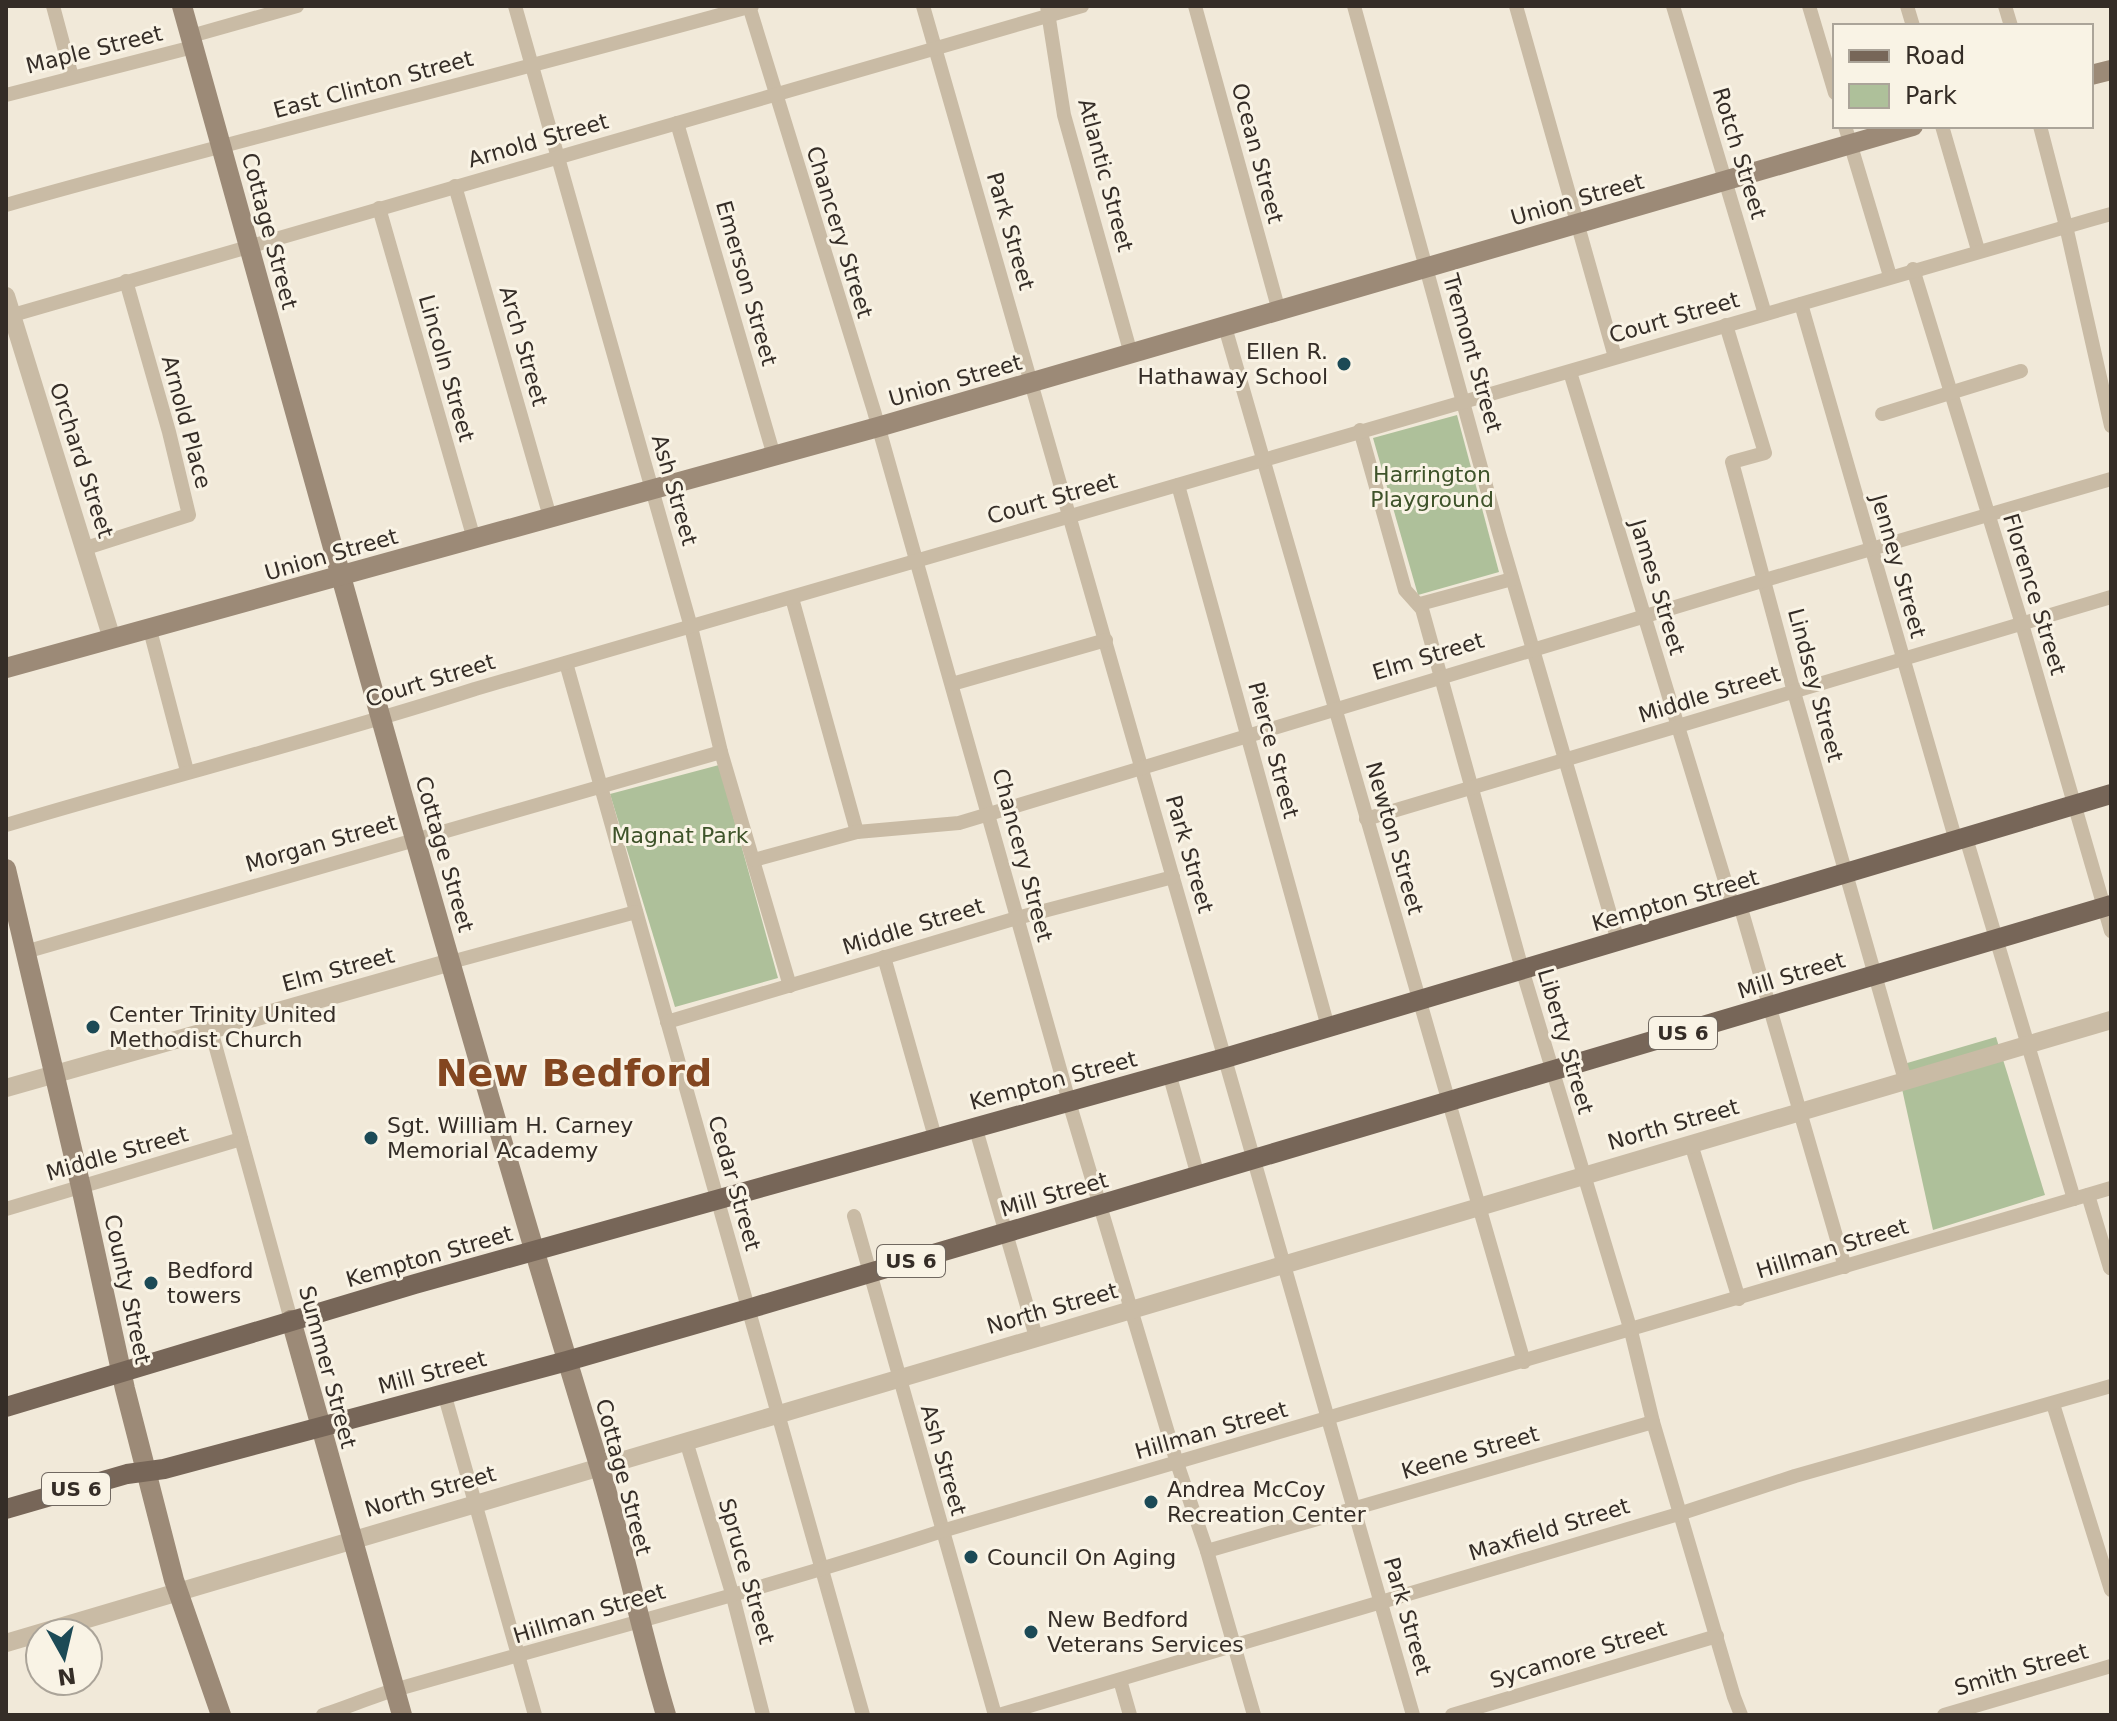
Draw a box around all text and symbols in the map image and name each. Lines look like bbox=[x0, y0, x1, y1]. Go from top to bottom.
street label: Maple Street bbox=[23, 20, 165, 79]
legend bbox=[1833, 24, 2093, 128]
text: Road bbox=[1905, 42, 1965, 70]
street label: East Clinton Street bbox=[270, 46, 476, 123]
street label: Ocean Street bbox=[1227, 80, 1288, 226]
text: Park bbox=[1905, 82, 1957, 110]
street label: Rotch Street bbox=[1708, 84, 1772, 222]
street label: Atlantic Street bbox=[1073, 96, 1138, 255]
street label: Arnold Street bbox=[465, 108, 612, 172]
street label: Chancery Street bbox=[802, 143, 878, 321]
street label: Cottage Street bbox=[237, 150, 303, 312]
street label: Union Street bbox=[1508, 168, 1647, 230]
street label: Park Street bbox=[982, 169, 1039, 293]
street label: Emerson Street bbox=[711, 198, 782, 369]
street label: Tremont Street bbox=[1438, 270, 1507, 436]
street label: Arch Street bbox=[494, 283, 553, 409]
street label: Court Street bbox=[1606, 287, 1742, 348]
street label: Lincoln Street bbox=[414, 292, 480, 445]
place label: Ellen R. Hathaway School bbox=[1137, 339, 1328, 389]
street label: Union Street bbox=[886, 349, 1025, 411]
street label: Arnold Place bbox=[157, 353, 216, 491]
marker: Ellen R. Hathaway School bbox=[1335, 355, 1353, 373]
street label: Orchard Street bbox=[45, 379, 119, 541]
street label: Ash Street bbox=[647, 432, 702, 549]
park label: Harrington Playground bbox=[1370, 462, 1494, 512]
street label: Court Street bbox=[984, 468, 1120, 529]
street label: Jenney Street bbox=[1866, 489, 1931, 641]
street label: Florence Street bbox=[1998, 510, 2071, 678]
street label: James Street bbox=[1624, 515, 1690, 658]
street label: Union Street bbox=[262, 523, 401, 585]
street label: Lindsey Street bbox=[1783, 606, 1848, 765]
street label: Elm Street bbox=[1369, 628, 1487, 685]
street label: Court Street bbox=[362, 649, 498, 712]
street label: Middle Street bbox=[1635, 661, 1783, 728]
street label: Pierce Street bbox=[1243, 679, 1304, 822]
street label: Newton Street bbox=[1361, 759, 1428, 918]
street label: Chancery Street bbox=[987, 766, 1058, 945]
street label: Cottage Street bbox=[410, 773, 479, 935]
street label: Park Street bbox=[1161, 792, 1218, 916]
street label: Morgan Street bbox=[243, 810, 400, 877]
park label: Magnat Park bbox=[611, 823, 749, 848]
street label: Kempton Street bbox=[1589, 865, 1762, 936]
street label: Middle Street bbox=[839, 893, 987, 960]
street label: Elm Street bbox=[279, 942, 397, 996]
street label: Mill Street bbox=[1734, 947, 1848, 1004]
street label: Liberty Street bbox=[1533, 965, 1598, 1117]
place label: Center Trinity United Methodist Church bbox=[109, 1002, 336, 1052]
road number: US 6 bbox=[1649, 1017, 1717, 1049]
marker: Center Trinity United Methodist Church bbox=[84, 1018, 102, 1036]
street label: Kempton Street bbox=[967, 1046, 1140, 1115]
district label: New Bedford bbox=[436, 1051, 712, 1095]
street label: North Street bbox=[1605, 1094, 1742, 1155]
place label: Sgt. William H. Carney Memorial Academy bbox=[387, 1113, 633, 1163]
street label: Cedar Street bbox=[703, 1113, 766, 1254]
street label: Middle Street bbox=[43, 1121, 191, 1186]
marker: Sgt. William H. Carney Memorial Academy bbox=[362, 1129, 380, 1147]
street label: Mill Street bbox=[997, 1167, 1111, 1222]
street label: County Street bbox=[99, 1212, 156, 1366]
street label: Hillman Street bbox=[1753, 1213, 1912, 1283]
street label: Kempton Street bbox=[343, 1221, 516, 1292]
road number: US 6 bbox=[877, 1245, 945, 1277]
place label: Bedford towers bbox=[167, 1258, 253, 1308]
marker: Bedford towers bbox=[142, 1274, 160, 1292]
street label: North Street bbox=[984, 1278, 1121, 1339]
street label: Summer Street bbox=[294, 1283, 361, 1451]
street label: Mill Street bbox=[375, 1346, 489, 1399]
street label: Cottage Street bbox=[591, 1396, 657, 1558]
street label: Hillman Street bbox=[1132, 1397, 1291, 1464]
street label: Ash Street bbox=[916, 1402, 971, 1519]
street label: Keene Street bbox=[1399, 1421, 1542, 1484]
street label: North Street bbox=[362, 1461, 499, 1522]
road number: US 6 bbox=[42, 1473, 110, 1505]
place label: Andrea McCoy Recreation Center bbox=[1167, 1477, 1367, 1527]
marker: Andrea McCoy Recreation Center bbox=[1142, 1493, 1160, 1511]
street label: Maxfield Street bbox=[1466, 1493, 1633, 1566]
street label: Spruce Street bbox=[714, 1495, 779, 1647]
place label: Council On Aging bbox=[987, 1545, 1176, 1570]
marker: Council On Aging bbox=[962, 1548, 980, 1566]
street label: Park Street bbox=[1379, 1554, 1436, 1678]
street label: Hillman Street bbox=[510, 1578, 669, 1648]
place label: New Bedford Veterans Services bbox=[1047, 1607, 1244, 1657]
street label: Sycamore Street bbox=[1487, 1616, 1670, 1693]
north arrow bbox=[24, 1617, 104, 1697]
marker: New Bedford Veterans Services bbox=[1022, 1623, 1040, 1641]
street label: Smith Street bbox=[1951, 1638, 2091, 1701]
text: N bbox=[56, 1663, 78, 1690]

